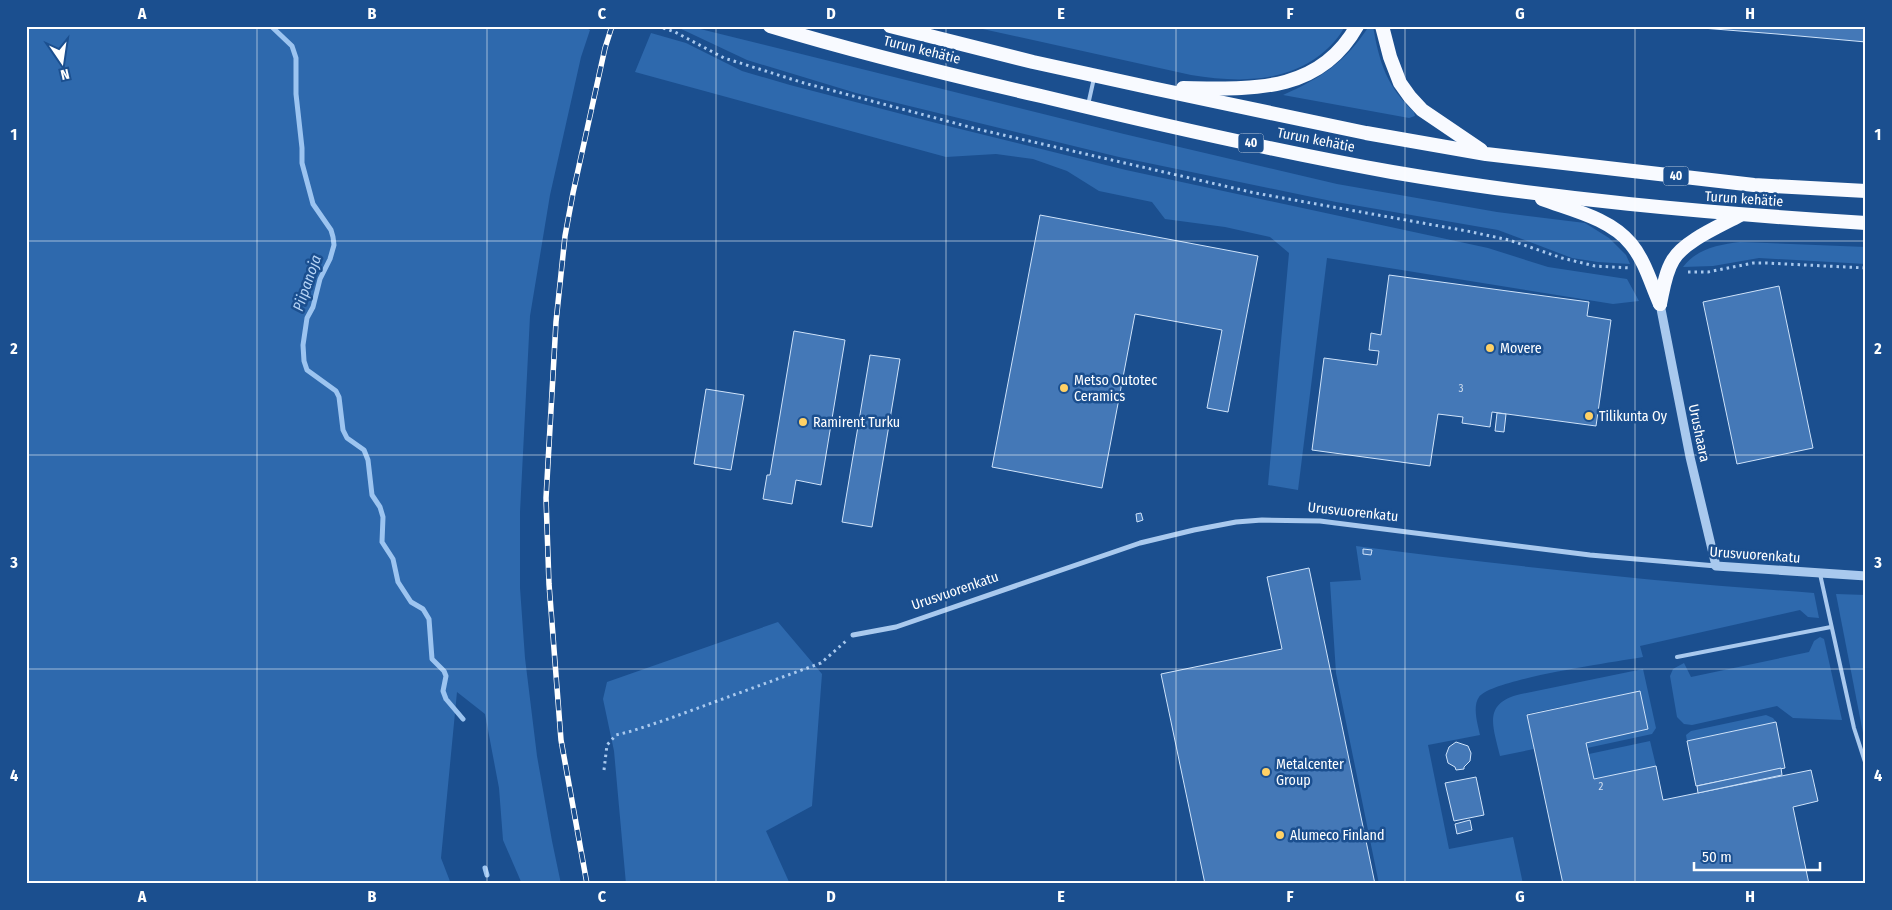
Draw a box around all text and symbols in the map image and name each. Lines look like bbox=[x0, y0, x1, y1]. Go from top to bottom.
text: A bbox=[137, 4, 147, 23]
text: B bbox=[368, 4, 377, 23]
text: C bbox=[598, 4, 607, 23]
text: D bbox=[826, 4, 836, 23]
text: E bbox=[1057, 4, 1065, 23]
text: F bbox=[1286, 4, 1294, 23]
text: G bbox=[1515, 4, 1525, 23]
text: H bbox=[1745, 4, 1755, 23]
street label: Turun kehätie bbox=[882, 32, 962, 68]
north arrow bbox=[38, 38, 88, 88]
text: N bbox=[59, 65, 71, 83]
street label: Turun kehätie bbox=[1276, 124, 1356, 156]
text: 1 bbox=[11, 125, 17, 144]
text: 1 bbox=[1875, 125, 1881, 144]
road number: 40 bbox=[1238, 134, 1264, 152]
road number: 40 bbox=[1664, 167, 1688, 186]
street label: Turun kehätie bbox=[1704, 188, 1784, 210]
water label: Piipanoja bbox=[289, 252, 325, 313]
text: 2 bbox=[9, 339, 18, 358]
text: 2 bbox=[1873, 339, 1882, 358]
place label: Movere bbox=[1500, 340, 1542, 357]
marker: Movere bbox=[1484, 342, 1496, 354]
place label: Metso Outotec Ceramics bbox=[1074, 372, 1157, 405]
marker: Metso Outotec Ceramics bbox=[1058, 382, 1070, 394]
house number: 3 bbox=[1459, 382, 1464, 395]
street label: Urushaara bbox=[1685, 402, 1713, 464]
place label: Tilikunta Oy bbox=[1599, 408, 1668, 425]
marker: Tilikunta Oy bbox=[1583, 410, 1595, 422]
place label: Ramirent Turku bbox=[813, 414, 900, 431]
marker: Ramirent Turku bbox=[797, 416, 809, 428]
street label: Urusvuorenkatu bbox=[1307, 499, 1399, 525]
street label: Urusvuorenkatu bbox=[1709, 543, 1801, 567]
text: 3 bbox=[9, 553, 18, 572]
text: 3 bbox=[1873, 553, 1882, 572]
street label: Urusvuorenkatu bbox=[909, 568, 1001, 614]
place label: Metalcenter Group bbox=[1276, 756, 1344, 789]
text: 4 bbox=[10, 766, 18, 785]
marker: Metalcenter Group bbox=[1260, 766, 1272, 778]
text: 4 bbox=[1874, 766, 1882, 785]
house number: 2 bbox=[1599, 780, 1604, 793]
place label: Alumeco Finland bbox=[1290, 827, 1384, 844]
marker: Alumeco Finland bbox=[1274, 829, 1286, 841]
scale bar bbox=[1694, 840, 1821, 872]
text: 50 m bbox=[1702, 848, 1732, 866]
text: A bbox=[137, 887, 147, 906]
text: B bbox=[368, 887, 377, 906]
text: C bbox=[598, 887, 607, 906]
text: D bbox=[826, 887, 836, 906]
text: E bbox=[1057, 887, 1065, 906]
text: F bbox=[1286, 887, 1294, 906]
text: G bbox=[1515, 887, 1525, 906]
text: H bbox=[1745, 887, 1755, 906]

